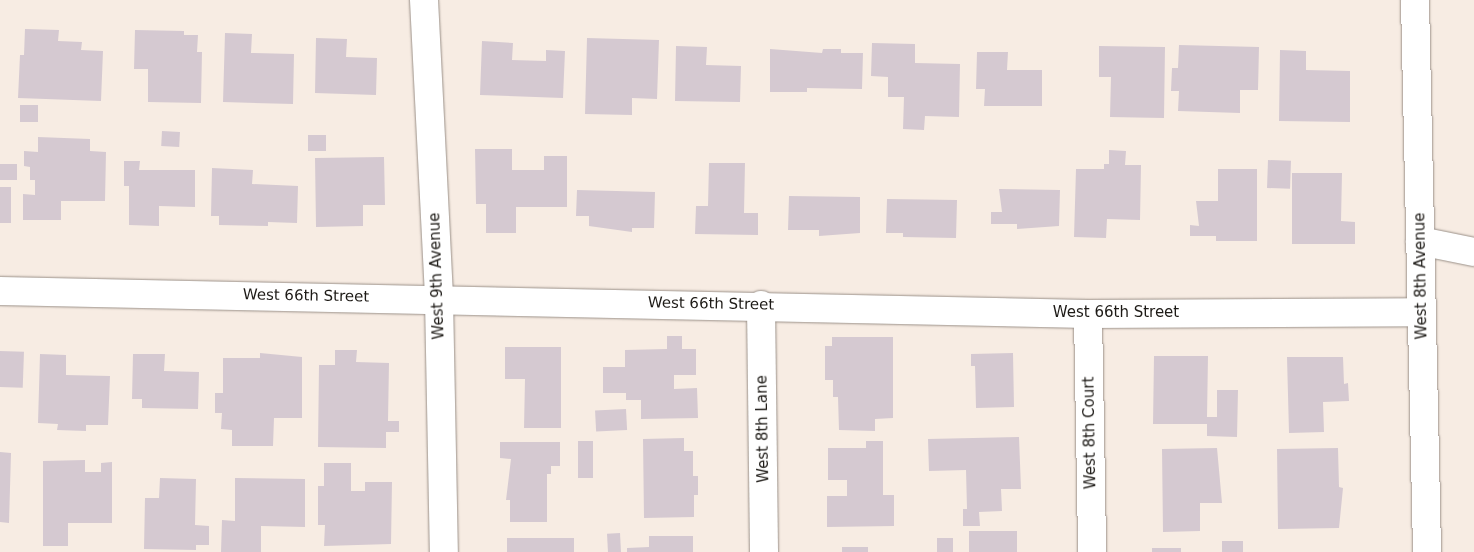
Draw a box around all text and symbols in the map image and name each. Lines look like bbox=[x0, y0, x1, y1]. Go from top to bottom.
street label: West 9th Avenue bbox=[426, 212, 448, 340]
street label: West 8th Avenue bbox=[1411, 212, 1431, 340]
street label: West 66th Street bbox=[243, 286, 369, 306]
street label: West 66th Street bbox=[648, 294, 774, 314]
street label: West 66th Street bbox=[1053, 304, 1179, 322]
street label: West 8th Lane bbox=[753, 375, 773, 483]
street label: West 8th Court bbox=[1080, 377, 1100, 489]

